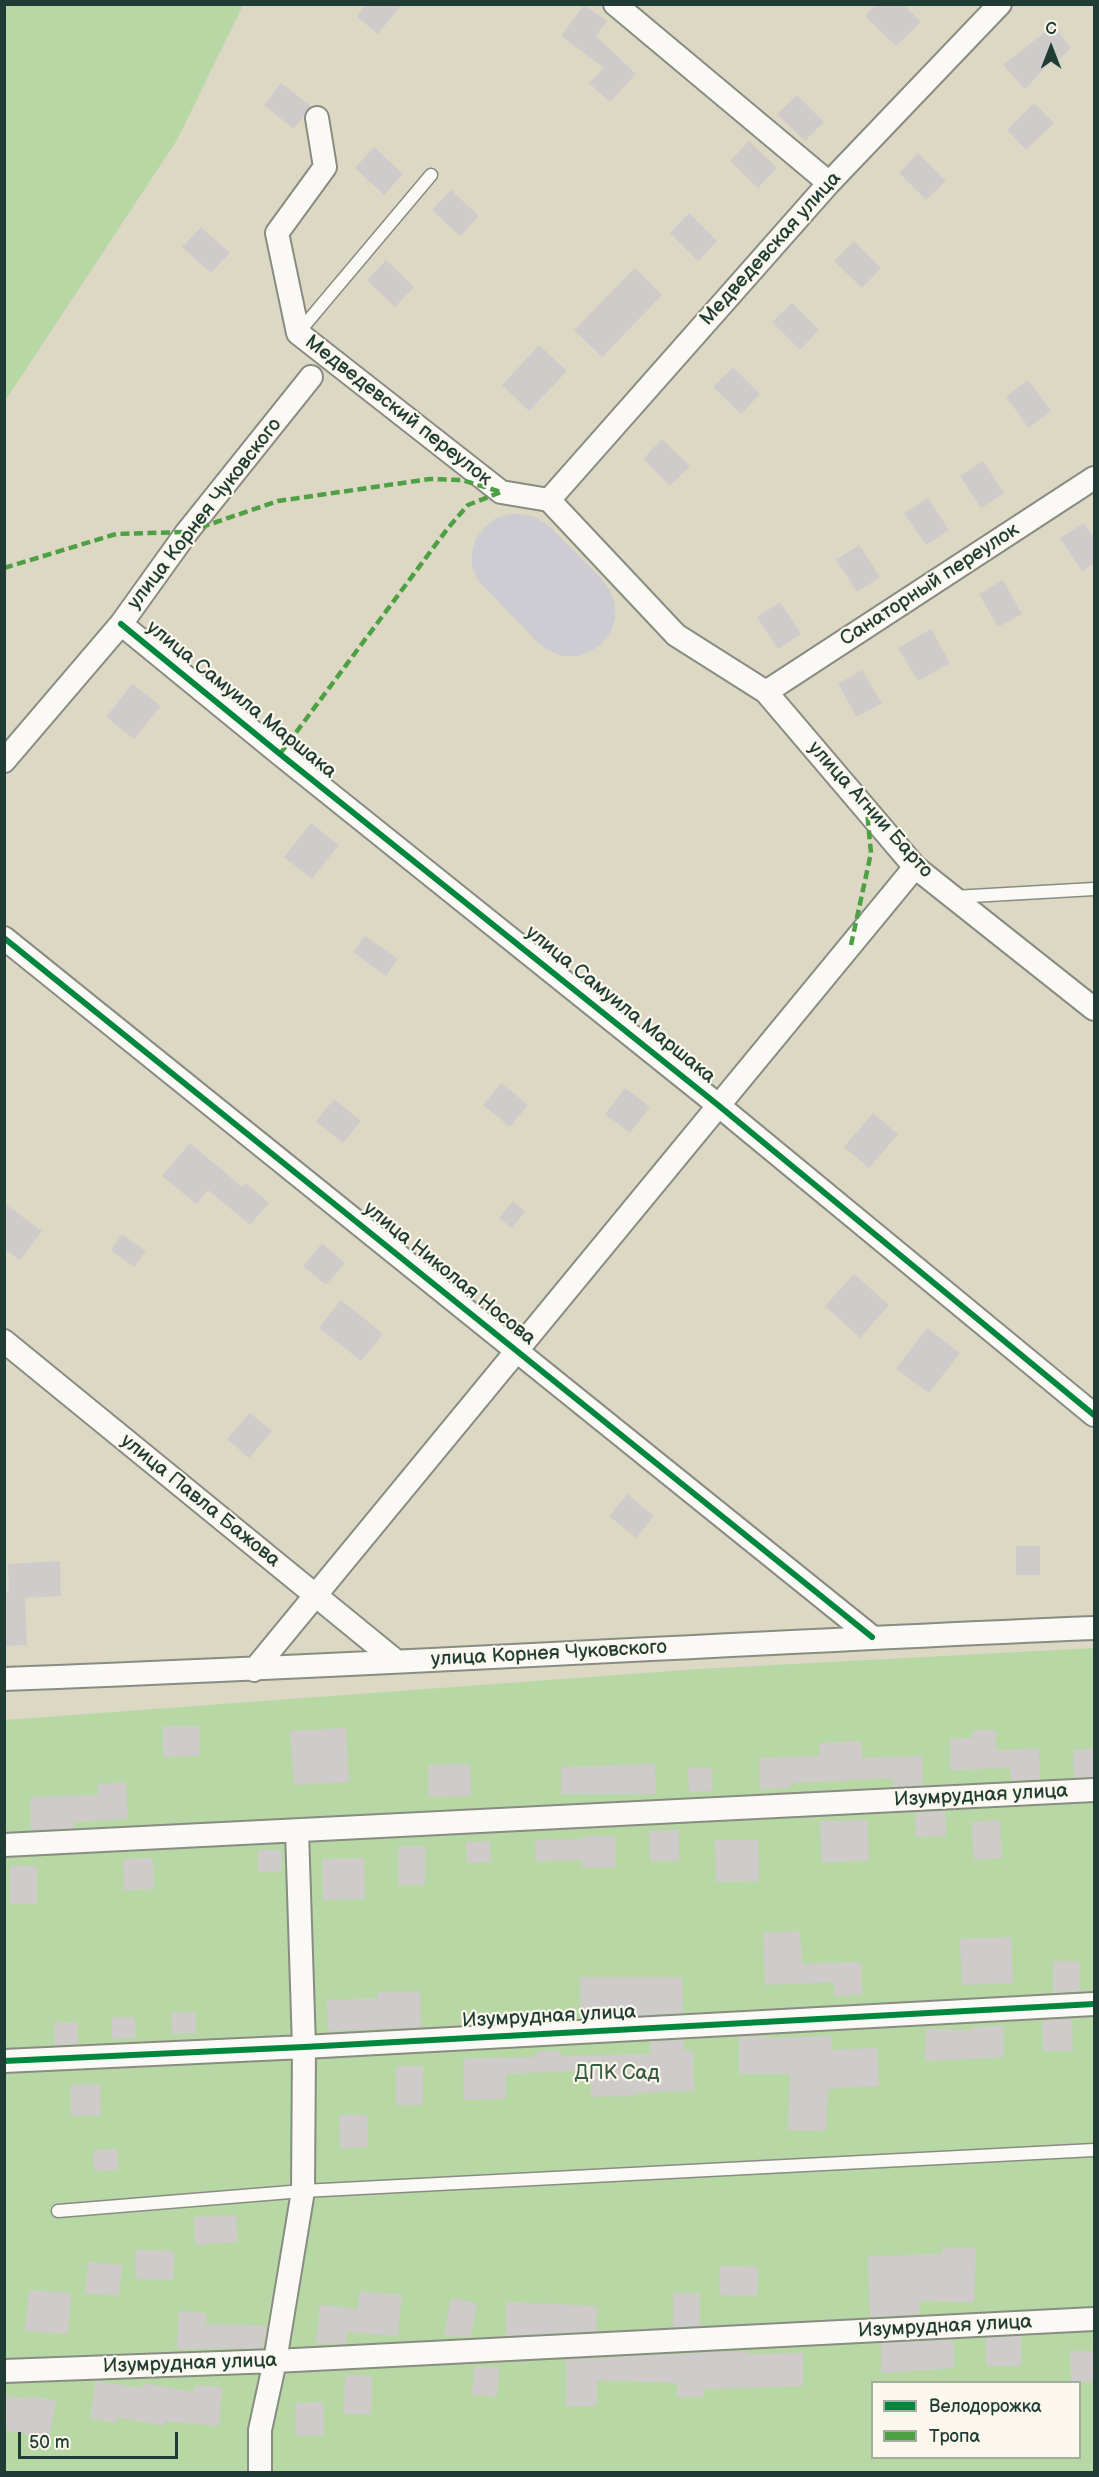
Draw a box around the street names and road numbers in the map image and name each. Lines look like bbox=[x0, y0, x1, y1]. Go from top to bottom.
street label: Медведевская улица bbox=[695, 167, 847, 331]
street label: Медведевский переулок bbox=[300, 331, 496, 491]
street label: улица Корнея Чуковского bbox=[123, 413, 287, 615]
street label: Санаторный переулок bbox=[836, 518, 1024, 652]
street label: улица Самуила Маршака bbox=[141, 616, 341, 784]
street label: улица Агнии Барто bbox=[802, 737, 938, 883]
street label: улица Самуила Маршака bbox=[520, 921, 720, 1089]
street label: улица Николая Носова bbox=[358, 1197, 540, 1351]
street label: улица Павла Бажова bbox=[115, 1429, 285, 1573]
street label: улица Корнея Чуковского bbox=[430, 1636, 668, 1672]
street label: Изумрудная улица bbox=[893, 1779, 1069, 1813]
street label: Изумрудная улица bbox=[461, 2000, 637, 2034]
street label: Изумрудная улица bbox=[857, 2310, 1033, 2344]
street label: Изумрудная улица bbox=[102, 2349, 278, 2379]

